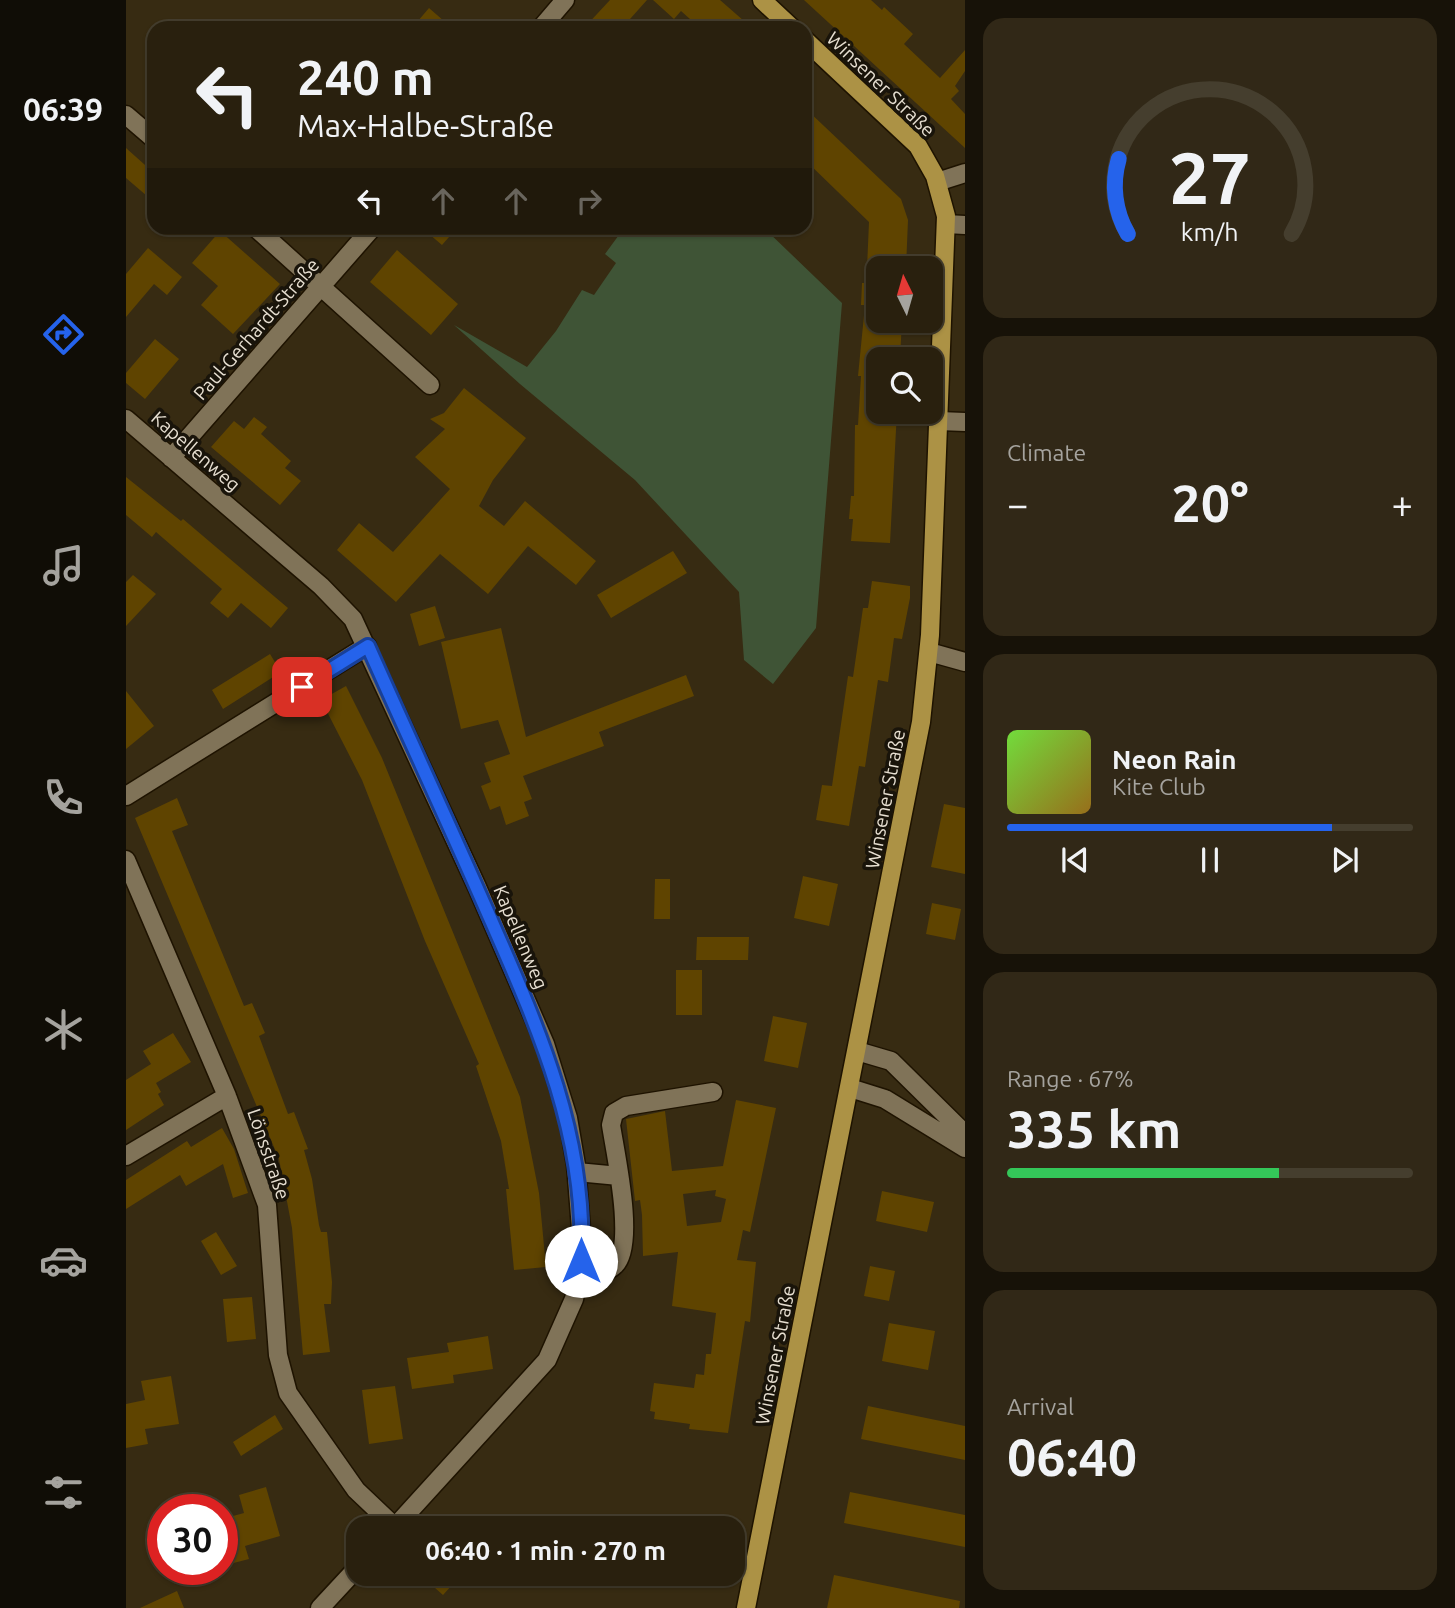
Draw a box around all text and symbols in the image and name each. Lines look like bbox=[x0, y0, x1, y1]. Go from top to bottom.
street label: Winsener Straße bbox=[823, 27, 939, 141]
icon: left bbox=[182, 49, 273, 140]
text: 240 m bbox=[297, 49, 434, 104]
text: 06:39 bbox=[23, 91, 103, 127]
text: Max-Halbe-Straße bbox=[297, 107, 554, 143]
text: 27 bbox=[1169, 136, 1251, 218]
icon: left bbox=[351, 182, 389, 220]
icon: ahead bbox=[424, 182, 462, 220]
icon: ahead bbox=[497, 182, 535, 220]
icon: right bbox=[570, 182, 608, 220]
text: km/h bbox=[1181, 218, 1239, 246]
street label: Paul-Gerhardt-Straße bbox=[189, 254, 323, 404]
north arrow bbox=[866, 256, 943, 332]
map controls bbox=[866, 256, 943, 424]
icon: directions bbox=[39, 310, 88, 359]
button: search bbox=[866, 347, 943, 424]
street label: Kapellenweg bbox=[147, 407, 245, 495]
text: Climate bbox=[1007, 440, 1086, 465]
text: 20° bbox=[1171, 474, 1249, 532]
text: − bbox=[1007, 483, 1028, 525]
text: + bbox=[1392, 483, 1413, 525]
icon: music bbox=[39, 541, 88, 590]
pin bbox=[272, 657, 332, 717]
icon: arrive bbox=[283, 668, 321, 706]
street label: Winsener Straße bbox=[861, 728, 909, 870]
text: Neon Rain bbox=[1112, 745, 1237, 774]
icon: phone bbox=[39, 773, 88, 822]
text: Kite Club bbox=[1112, 774, 1206, 799]
icon: previous bbox=[1056, 841, 1094, 879]
icon: pause bbox=[1191, 841, 1229, 879]
icon: next bbox=[1326, 841, 1364, 879]
street label: Kapellenweg bbox=[489, 882, 553, 992]
icon: climate bbox=[39, 1005, 88, 1054]
text: Range · 67% bbox=[1007, 1066, 1134, 1091]
text: 335 km bbox=[1007, 1100, 1181, 1158]
street label: Lönsstraße bbox=[243, 1106, 295, 1202]
position arrow bbox=[544, 1224, 618, 1298]
icon: car bbox=[39, 1236, 88, 1285]
street label: Winsener Straße bbox=[751, 1284, 799, 1426]
text: Arrival bbox=[1007, 1394, 1074, 1419]
text: 06:40 bbox=[1007, 1428, 1137, 1486]
icon: filters bbox=[39, 1468, 88, 1517]
speed limit sign: 30 bbox=[147, 1494, 238, 1585]
text: 06:40 · 1 min · 270 m bbox=[425, 1536, 666, 1565]

